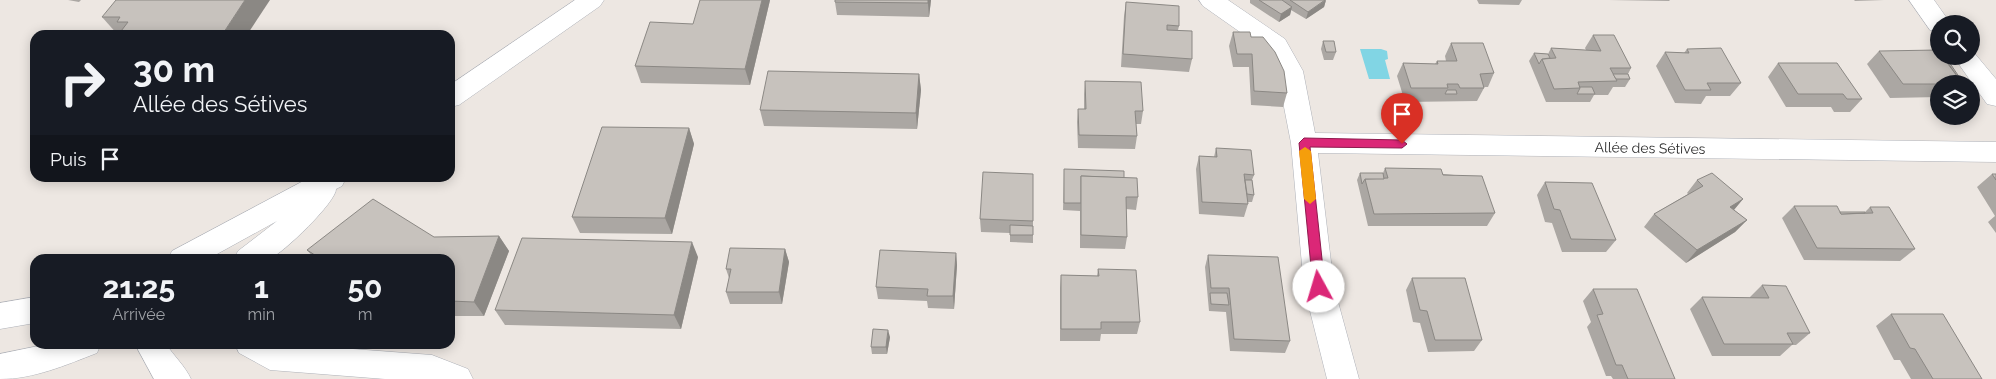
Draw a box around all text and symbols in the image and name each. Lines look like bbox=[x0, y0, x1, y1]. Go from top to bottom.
map controls bbox=[1930, 15, 1980, 125]
button: search bbox=[1930, 15, 1980, 65]
text: 30 m bbox=[133, 49, 215, 90]
icon: right bbox=[50, 50, 115, 115]
button: layers bbox=[1930, 75, 1980, 125]
text: Allée des Sétives bbox=[133, 91, 307, 117]
pin bbox=[1381, 93, 1423, 144]
icon: arrive bbox=[1388, 100, 1416, 128]
street label: Allée des Sétives bbox=[1594, 139, 1706, 157]
icon: arrive bbox=[96, 145, 124, 173]
text: Puis bbox=[50, 148, 86, 170]
position arrow bbox=[1292, 260, 1344, 312]
text: 21:25 bbox=[102, 270, 175, 305]
text: 1 bbox=[254, 270, 269, 305]
text: 50 bbox=[348, 270, 383, 305]
text: Arrivée bbox=[112, 305, 165, 324]
text: min bbox=[248, 305, 275, 324]
text: m bbox=[358, 305, 372, 324]

